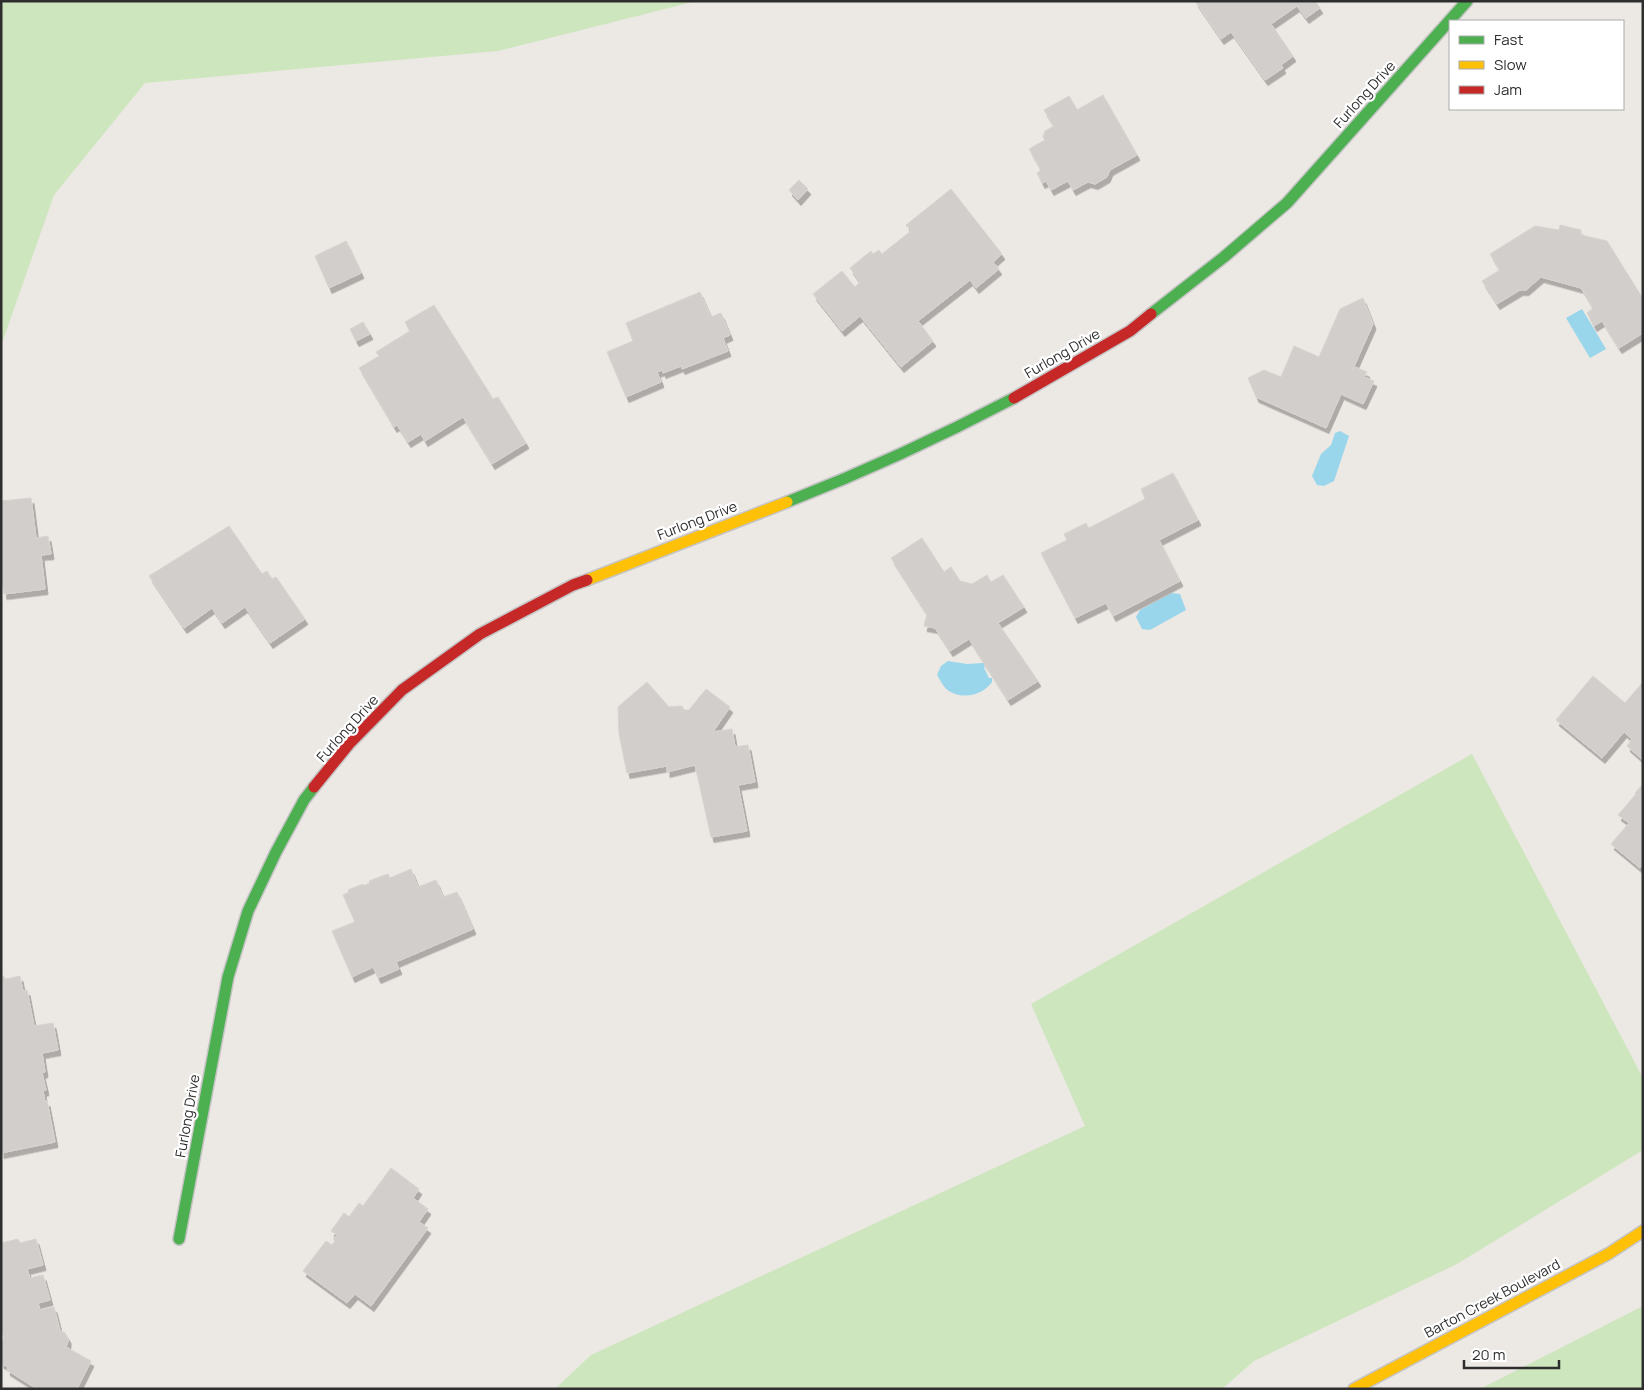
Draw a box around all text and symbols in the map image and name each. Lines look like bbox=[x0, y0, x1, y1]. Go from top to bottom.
legend bbox=[1449, 20, 1624, 110]
text: Fast bbox=[1494, 29, 1523, 50]
text: Slow bbox=[1494, 54, 1527, 75]
street label: Furlong Drive bbox=[1329, 56, 1399, 132]
text: Jam bbox=[1494, 79, 1522, 100]
street label: Furlong Drive bbox=[1021, 324, 1103, 382]
street label: Furlong Drive bbox=[654, 496, 740, 544]
street label: Furlong Drive bbox=[312, 690, 382, 766]
street label: Furlong Drive bbox=[170, 1073, 204, 1159]
street label: Barton Creek Boulevard bbox=[1421, 1254, 1563, 1342]
scale bar bbox=[1464, 1338, 1559, 1370]
text: 20 m bbox=[1472, 1344, 1505, 1365]

